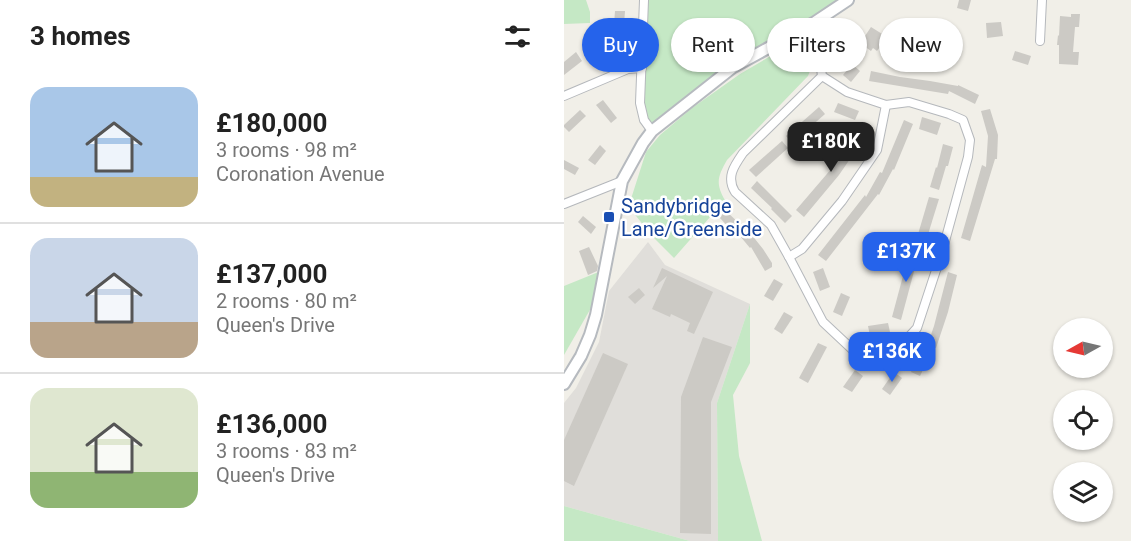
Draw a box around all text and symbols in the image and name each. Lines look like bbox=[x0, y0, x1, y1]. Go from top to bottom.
chip: Buy bbox=[582, 18, 659, 72]
chip: Rent bbox=[671, 18, 755, 72]
chip: Filters bbox=[767, 18, 867, 72]
chip: New bbox=[879, 18, 963, 72]
icon: filters bbox=[501, 20, 534, 53]
text: 3 homes bbox=[30, 21, 131, 51]
text: £180,000 bbox=[216, 108, 327, 138]
icon: home bbox=[78, 111, 150, 183]
pin: £180K bbox=[789, 122, 873, 173]
text: £180K bbox=[801, 129, 861, 153]
text: 3 rooms · 98 m² bbox=[216, 138, 357, 162]
text: Coronation Avenue bbox=[216, 162, 385, 186]
place label: Sandybridge Lane/Greenside bbox=[621, 194, 762, 241]
marker: Sandybridge Lane/Greenside bbox=[602, 210, 616, 224]
pin: £137K bbox=[864, 232, 948, 283]
text: £137K bbox=[876, 239, 936, 263]
text: £137,000 bbox=[216, 259, 327, 289]
icon: home bbox=[78, 262, 150, 334]
text: 2 rooms · 80 m² bbox=[216, 289, 357, 313]
text: Queen's Drive bbox=[216, 313, 335, 337]
north arrow bbox=[1053, 318, 1113, 378]
map controls bbox=[1053, 318, 1113, 522]
pin: £136K bbox=[850, 332, 934, 383]
text: £136K bbox=[862, 339, 922, 363]
button: locate bbox=[1053, 390, 1113, 450]
text: £136,000 bbox=[216, 409, 327, 439]
icon: home bbox=[78, 412, 150, 484]
text: 3 rooms · 83 m² bbox=[216, 439, 357, 463]
button: layers bbox=[1053, 462, 1113, 522]
text: Queen's Drive bbox=[216, 463, 335, 487]

